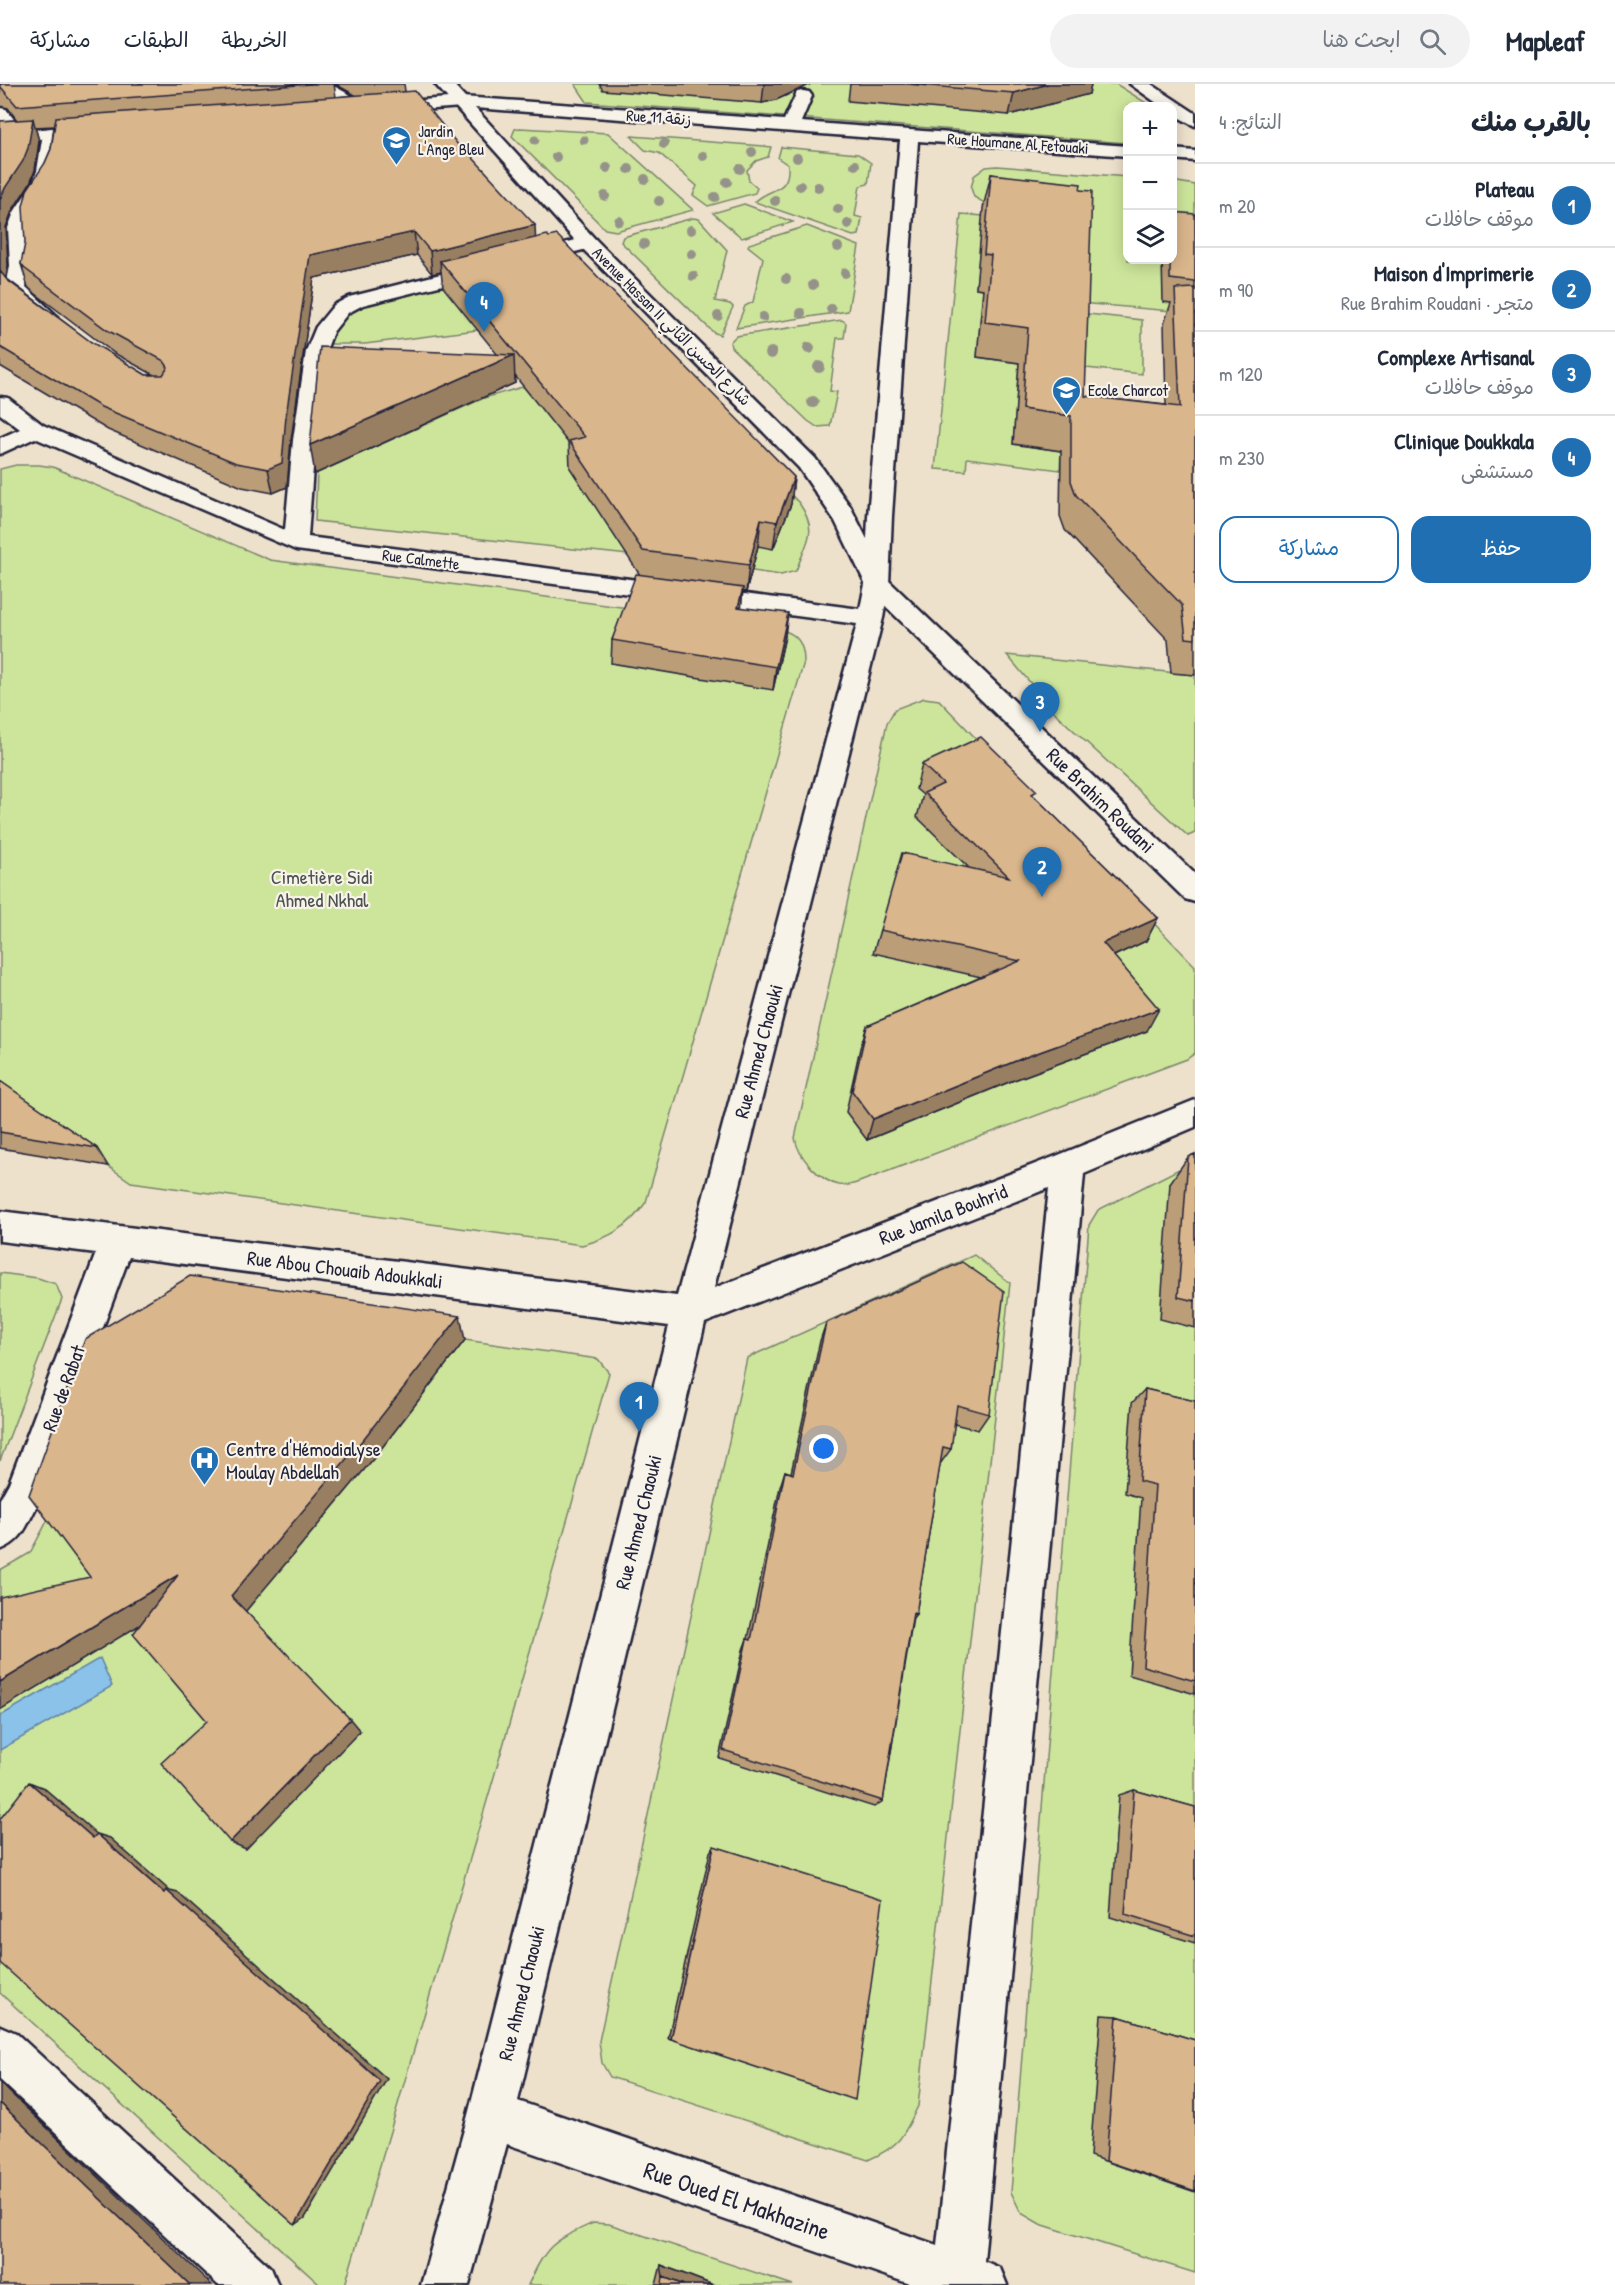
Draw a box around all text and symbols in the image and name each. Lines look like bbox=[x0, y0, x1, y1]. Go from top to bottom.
search box bbox=[1050, 14, 1470, 68]
text: Mapleaf bbox=[1506, 22, 1585, 60]
text: ابحث هنا bbox=[1322, 24, 1401, 54]
text: مشاركة bbox=[30, 25, 91, 54]
text: الطبقات bbox=[124, 25, 189, 54]
text: الخريطة bbox=[222, 25, 287, 54]
icon: search bbox=[1416, 25, 1449, 58]
map controls bbox=[1123, 102, 1177, 264]
button: + bbox=[1123, 102, 1177, 156]
street label: Rue 11 زنقة bbox=[626, 104, 692, 130]
text: بالقرب منك bbox=[1471, 104, 1591, 139]
text: النتائج: 4 bbox=[1219, 108, 1282, 135]
place label: Jardin L'Ange Bleu bbox=[418, 120, 485, 160]
school or university icon: Jardin L'Ange Bleu bbox=[381, 124, 413, 166]
street label: Rue Houmane Al Fetouaki bbox=[947, 127, 1089, 159]
button: − bbox=[1123, 156, 1177, 210]
text: Plateau bbox=[1475, 174, 1534, 204]
text: 20 m bbox=[1219, 192, 1256, 219]
text: 1 bbox=[1568, 192, 1575, 219]
text: موقف حافلات bbox=[1425, 205, 1534, 232]
button: layers bbox=[1123, 210, 1177, 264]
street label: Avenue Hassan II شارع الحسن الثاني bbox=[585, 242, 756, 413]
text: Maison d'Imprimerie bbox=[1374, 258, 1534, 288]
text: 90 m bbox=[1219, 276, 1254, 303]
text: 2 bbox=[1567, 276, 1576, 303]
pin: 4 bbox=[464, 282, 504, 332]
text: متجر · Rue Brahim Roudani bbox=[1341, 289, 1534, 316]
text: Complexe Artisanal bbox=[1377, 342, 1534, 372]
text: 120 m bbox=[1219, 360, 1263, 387]
text: 3 bbox=[1567, 360, 1576, 387]
text: موقف حافلات bbox=[1425, 373, 1534, 400]
school or university icon: Ecole Charcot bbox=[1051, 374, 1083, 416]
place label: Ecole Charcot bbox=[1088, 379, 1169, 401]
text: Clinique Doukkala bbox=[1394, 426, 1534, 456]
text: 230 m bbox=[1219, 444, 1265, 471]
text: 4 bbox=[1568, 444, 1575, 471]
text: مستشفى bbox=[1461, 457, 1534, 484]
button: مشاركة bbox=[1219, 516, 1399, 583]
button: حفظ bbox=[1411, 516, 1591, 583]
street label: Rue Calmette bbox=[381, 543, 461, 575]
pin: 3 bbox=[1020, 682, 1060, 732]
street label: Rue Brahim Roudani bbox=[1041, 741, 1161, 859]
pin: 2 bbox=[1022, 848, 1062, 897]
park label: Cimetière Sidi Ahmed Nkhal bbox=[271, 863, 373, 913]
street label: Rue Ahmed Chaouki bbox=[727, 981, 789, 1121]
street label: Rue Jamila Bouhrid bbox=[875, 1177, 1011, 1251]
street label: Rue Abou Chouaib Adoukkali bbox=[246, 1244, 444, 1294]
street label: Rue de Rabat bbox=[35, 1340, 91, 1435]
pin: 1 bbox=[620, 1382, 658, 1432]
your location bbox=[809, 1434, 838, 1463]
place label: Centre d'Hémodialyse Moulay Abdellah bbox=[226, 1435, 381, 1485]
hospital icon: Centre d'Hémodialyse Moulay Abdellah bbox=[189, 1444, 221, 1486]
street label: Rue Ahmed Chaouki bbox=[608, 1452, 668, 1592]
street label: Rue Ahmed Chaouki bbox=[491, 1923, 551, 2063]
street label: Rue Oued El Makhazine bbox=[640, 2153, 835, 2247]

